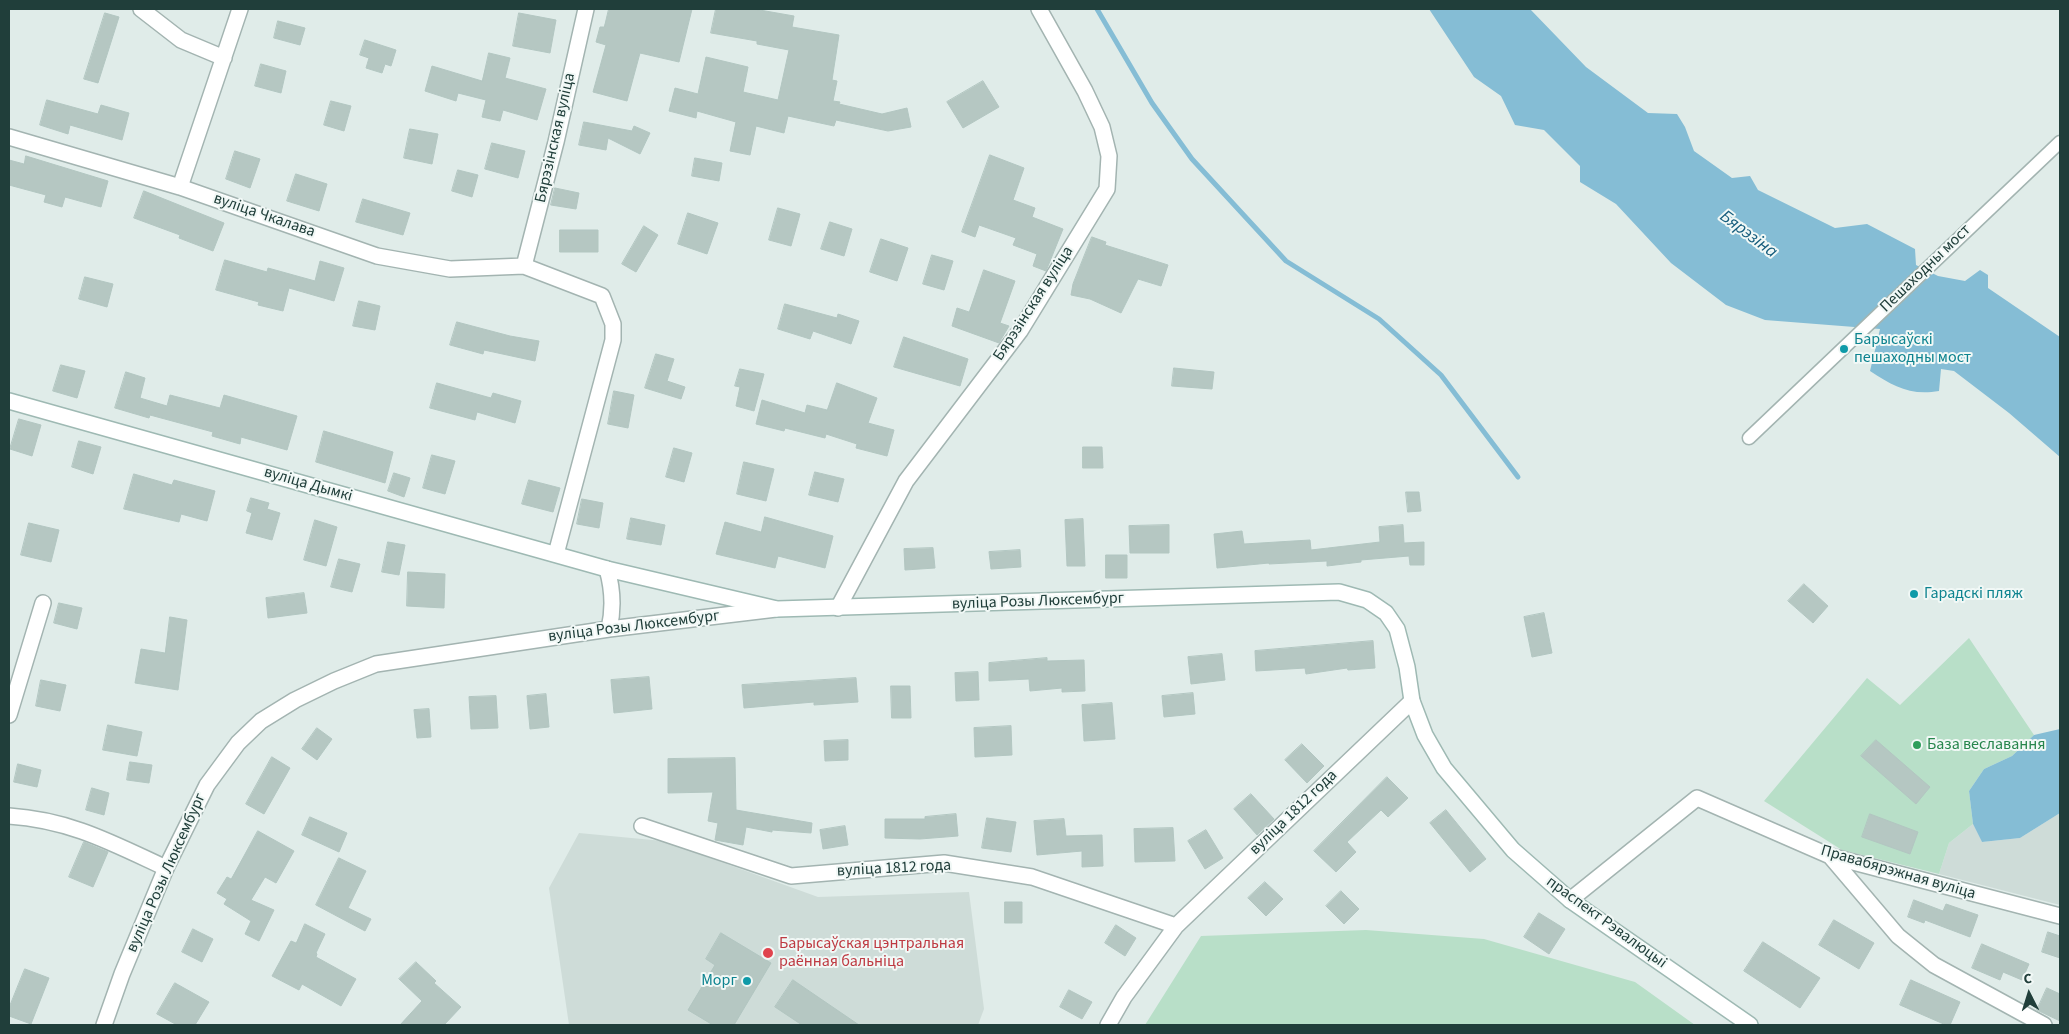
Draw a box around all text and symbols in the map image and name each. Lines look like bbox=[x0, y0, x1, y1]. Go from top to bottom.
street label: Бярэзінская вуліца bbox=[532, 71, 580, 205]
street label: вуліца Чкалава bbox=[211, 190, 317, 242]
water label: Бярэзіна bbox=[1715, 206, 1781, 264]
street label: Пешаходны мост bbox=[1877, 221, 1975, 317]
street label: Бярэзінская вуліца bbox=[990, 243, 1078, 365]
place label: Барысаўскі пешаходны мост bbox=[1854, 330, 1971, 368]
marker: Барысаўскі пешаходны мост bbox=[1838, 343, 1850, 355]
street label: вуліца Дымкі bbox=[262, 463, 354, 507]
place label: Гарадскі пляж bbox=[1924, 584, 2023, 604]
marker: Гарадскі пляж bbox=[1908, 588, 1920, 600]
street label: вуліца Розы Люксембург bbox=[951, 589, 1125, 615]
street label: вуліца Розы Люксембург bbox=[547, 607, 721, 647]
place label: База веславання bbox=[1927, 735, 2045, 755]
marker: База веславання bbox=[1911, 739, 1923, 751]
street label: вуліца 1812 года bbox=[1246, 766, 1342, 860]
street label: вуліца Розы Люксембург bbox=[123, 790, 211, 956]
street label: Правабярэжная вуліца bbox=[1818, 842, 1978, 904]
street label: вуліца 1812 года bbox=[836, 856, 952, 882]
street label: праспект Рэвалюцыі bbox=[1542, 873, 1670, 973]
place label: Барысаўская цэнтральная раённая бальніца bbox=[779, 934, 964, 972]
marker: Барысаўская цэнтральная раённая бальніца bbox=[761, 946, 775, 960]
north arrow bbox=[2004, 969, 2054, 1019]
text: С bbox=[2023, 969, 2033, 989]
place label: Морг bbox=[701, 971, 737, 991]
marker: Морг bbox=[741, 975, 753, 987]

